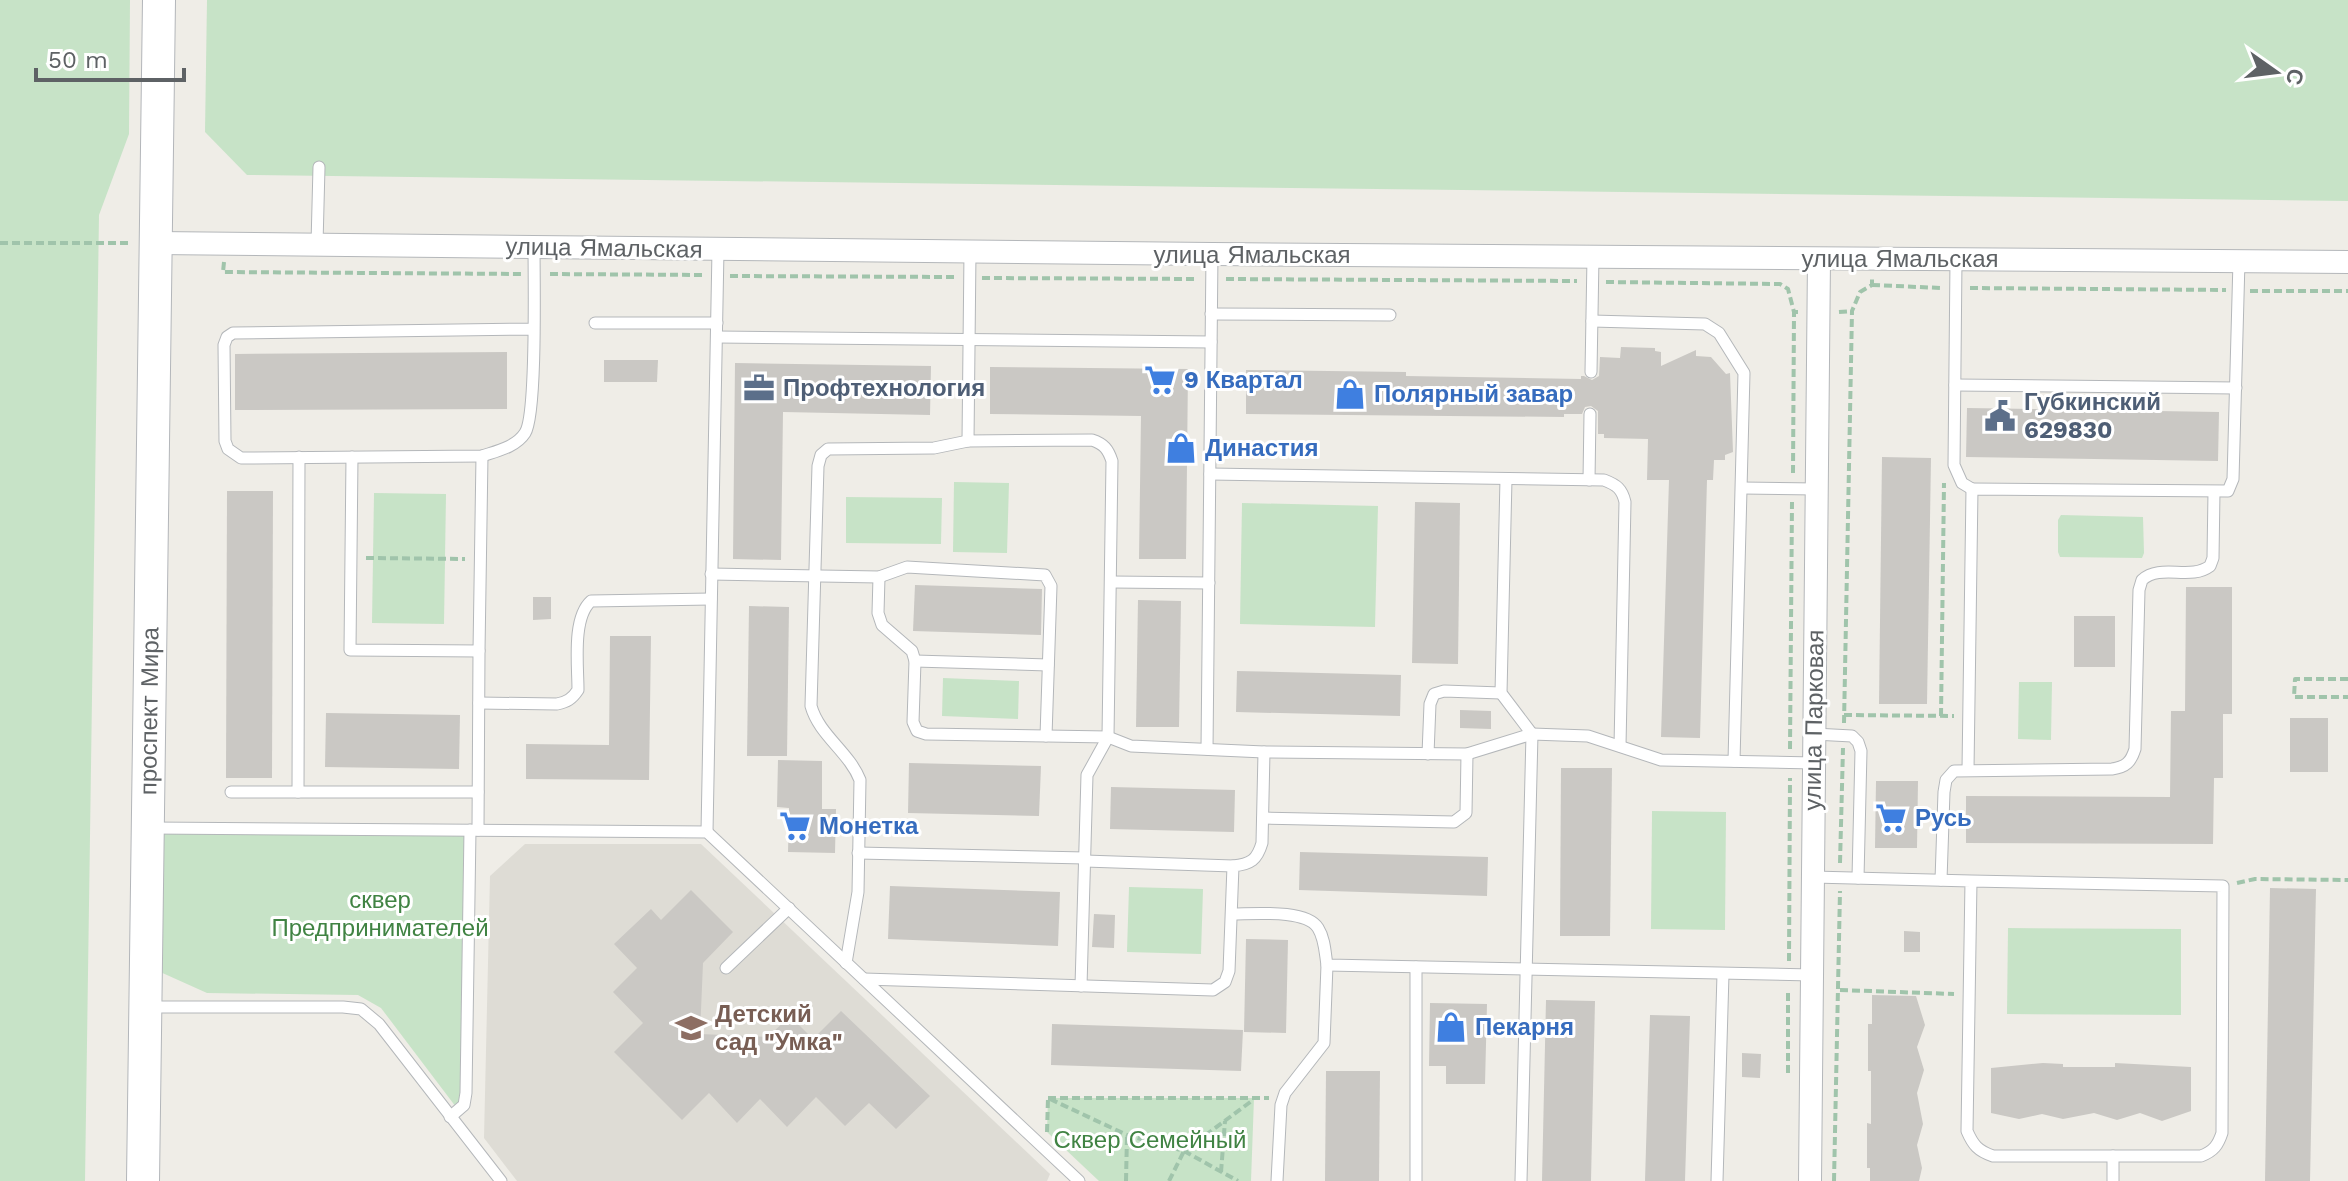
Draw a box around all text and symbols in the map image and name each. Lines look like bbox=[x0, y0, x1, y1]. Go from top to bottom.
scale bar bbox=[36, 32, 184, 82]
north arrow bbox=[2236, 32, 2316, 112]
text: 50 m bbox=[48, 46, 108, 74]
text: С bbox=[2281, 66, 2309, 88]
street label: улица Ямальская bbox=[505, 232, 703, 264]
street label: улица Ямальская bbox=[1153, 241, 1351, 269]
street label: улица Ямальская bbox=[1801, 245, 1999, 273]
supermarket icon: 9 Квартал bbox=[1143, 363, 1177, 397]
place label: 9 Квартал bbox=[1184, 366, 1303, 394]
office icon: Профтехнология bbox=[742, 371, 776, 405]
place label: Профтехнология bbox=[783, 374, 985, 402]
shop icon: Полярный завар bbox=[1333, 377, 1367, 411]
place label: Полярный завар bbox=[1374, 380, 1573, 408]
place label: Губкинский 629830 bbox=[2024, 388, 2161, 444]
public building icon: Губкинский 629830 bbox=[1983, 399, 2017, 433]
shop icon: Династия bbox=[1164, 431, 1198, 465]
place label: Династия bbox=[1205, 434, 1319, 462]
street label: проспект Мира bbox=[134, 626, 165, 795]
street label: улица Парковая bbox=[1798, 629, 1830, 811]
supermarket icon: Русь bbox=[1874, 801, 1908, 835]
place label: Русь bbox=[1915, 804, 1972, 832]
supermarket icon: Монетка bbox=[778, 809, 812, 843]
place label: Монетка bbox=[819, 812, 919, 840]
park label: сквер Предпринимателей bbox=[271, 886, 489, 942]
place label: Детский сад "Умка" bbox=[715, 1000, 842, 1056]
shop icon: Пекарня bbox=[1434, 1010, 1468, 1044]
school or university icon: Детский сад "Умка" bbox=[674, 1011, 708, 1045]
place label: Пекарня bbox=[1475, 1013, 1574, 1041]
park label: Сквер Семейный bbox=[1053, 1126, 1247, 1154]

